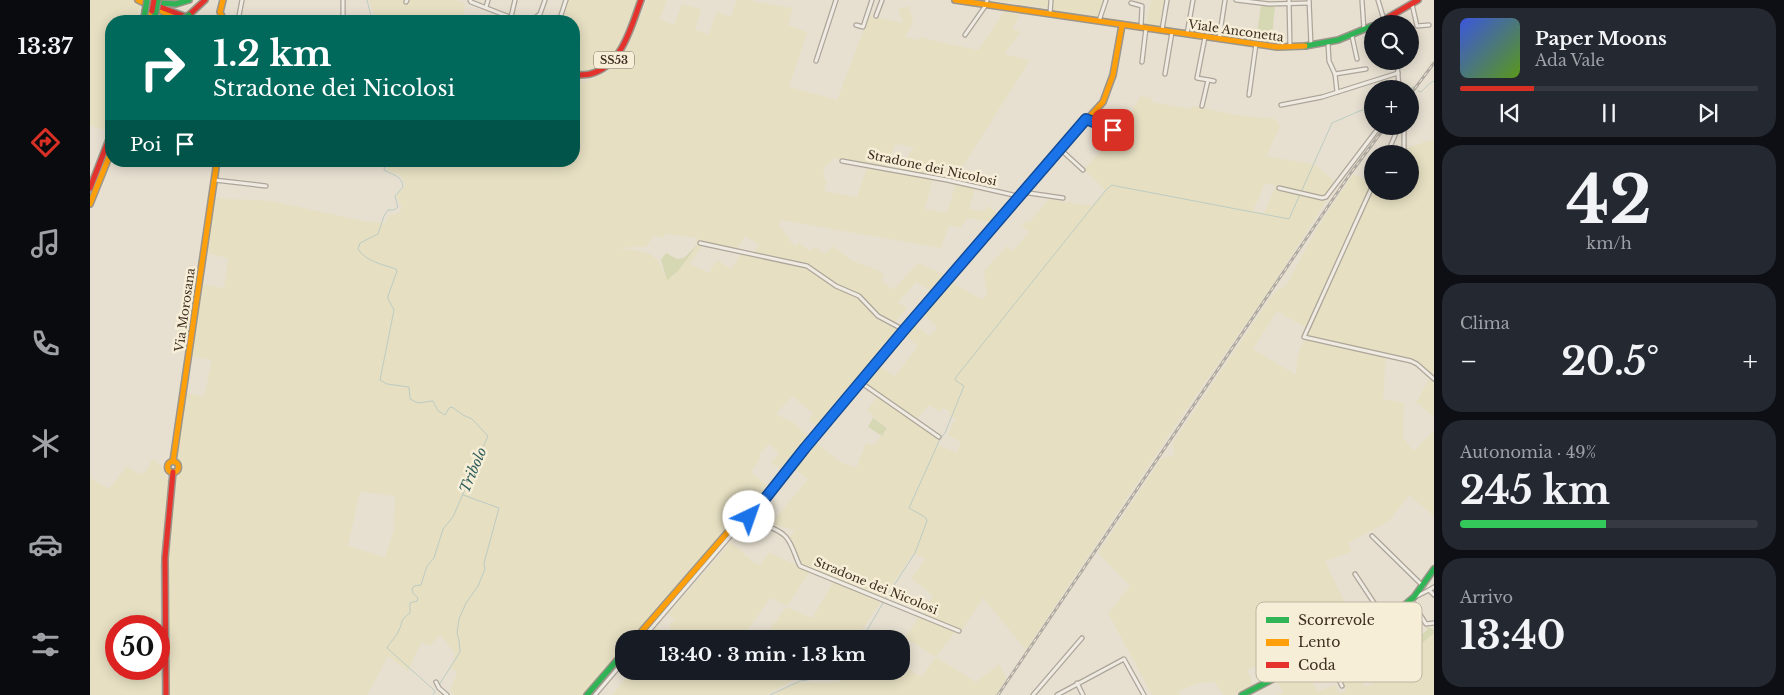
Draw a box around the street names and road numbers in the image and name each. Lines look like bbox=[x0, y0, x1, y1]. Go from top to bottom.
street label: Viale Anconetta bbox=[1186, 16, 1285, 45]
road number: SS53 bbox=[594, 52, 634, 68]
street label: Stradone dei Nicolosi bbox=[866, 146, 998, 189]
street label: Via Morosana bbox=[171, 267, 198, 354]
street label: Stradone dei Nicolosi bbox=[812, 554, 940, 617]

